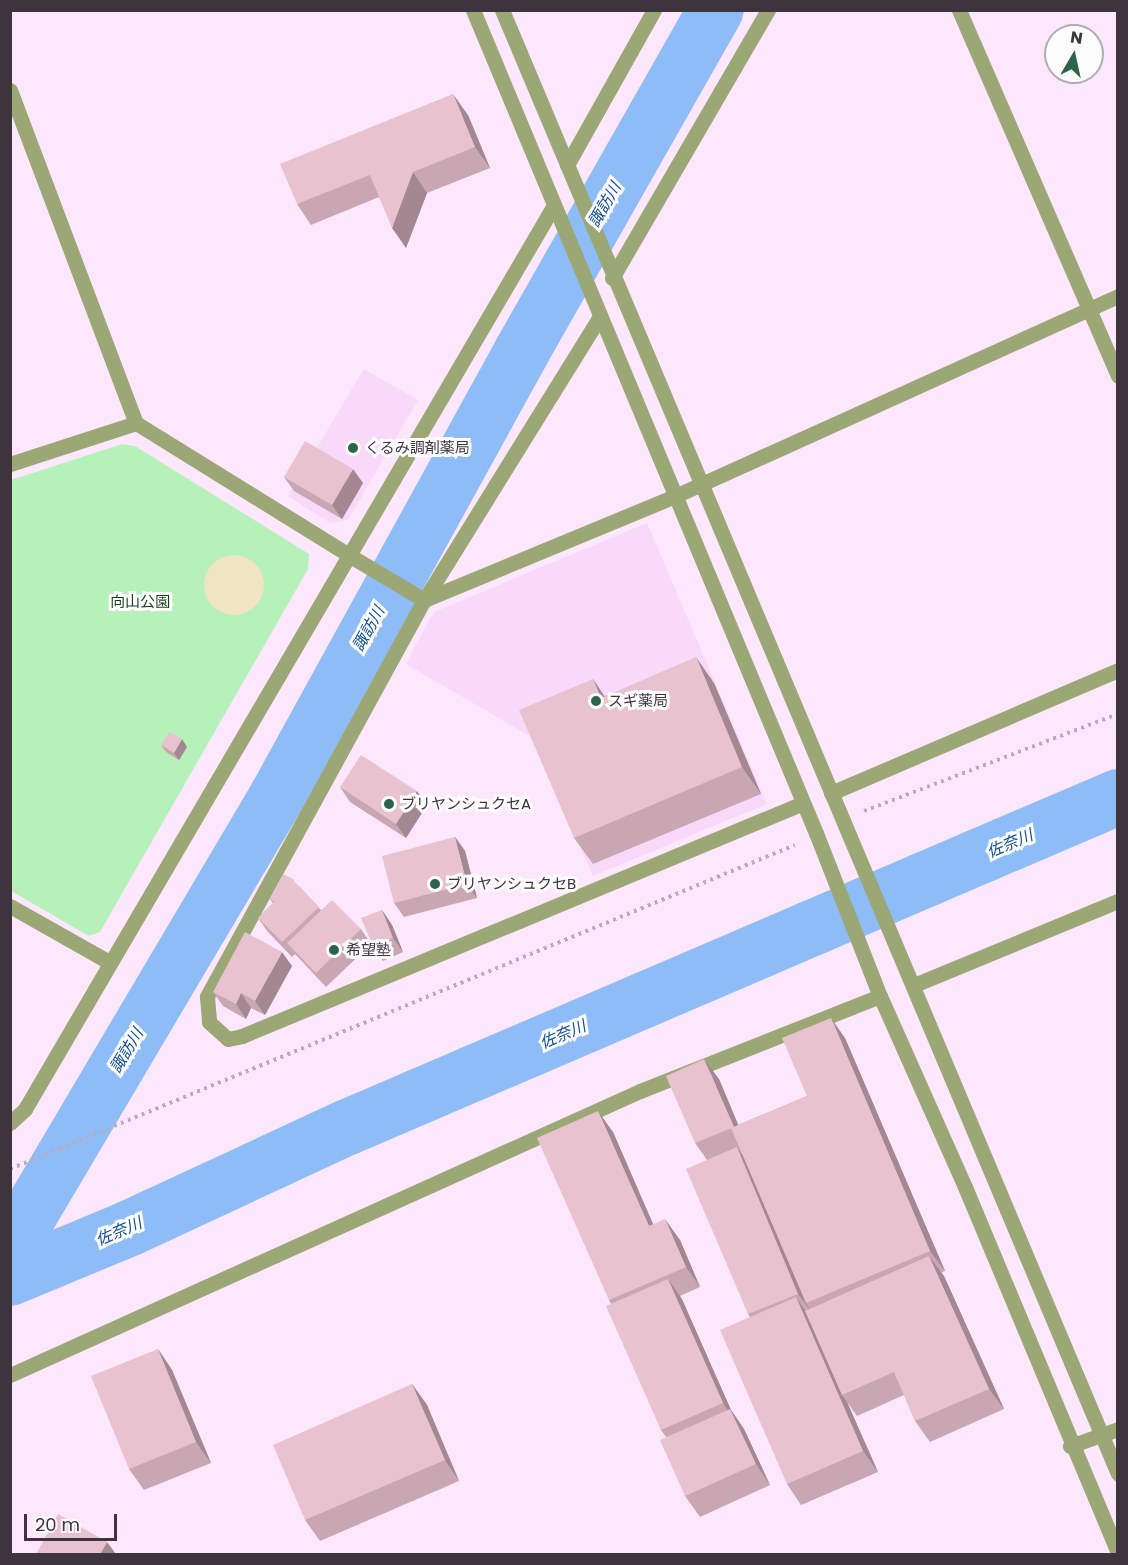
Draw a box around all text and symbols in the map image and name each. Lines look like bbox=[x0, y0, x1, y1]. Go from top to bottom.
north arrow bbox=[1044, 24, 1104, 84]
text: N bbox=[1069, 25, 1084, 50]
water label: 諏訪川 bbox=[585, 179, 625, 231]
place label: くるみ調剤薬局 bbox=[365, 439, 470, 457]
marker: くるみ調剤薬局 bbox=[346, 441, 360, 455]
park label: 向山公園 bbox=[110, 593, 170, 611]
water label: 諏訪川 bbox=[349, 603, 389, 655]
place label: スギ薬局 bbox=[608, 692, 668, 710]
marker: スギ薬局 bbox=[589, 694, 603, 708]
place label: ブリヤンシュクセA bbox=[401, 795, 531, 813]
marker: ブリヤンシュクセA bbox=[382, 797, 396, 811]
water label: 佐奈川 bbox=[984, 826, 1036, 862]
place label: ブリヤンシュクセB bbox=[447, 875, 576, 893]
marker: ブリヤンシュクセB bbox=[428, 877, 442, 891]
place label: 希望塾 bbox=[346, 941, 391, 959]
marker: 希望塾 bbox=[327, 943, 341, 957]
water label: 佐奈川 bbox=[537, 1017, 589, 1053]
water label: 諏訪川 bbox=[106, 1025, 148, 1077]
water label: 佐奈川 bbox=[93, 1214, 145, 1250]
scale bar bbox=[27, 1502, 120, 1540]
text: 20 m bbox=[35, 1512, 80, 1537]

